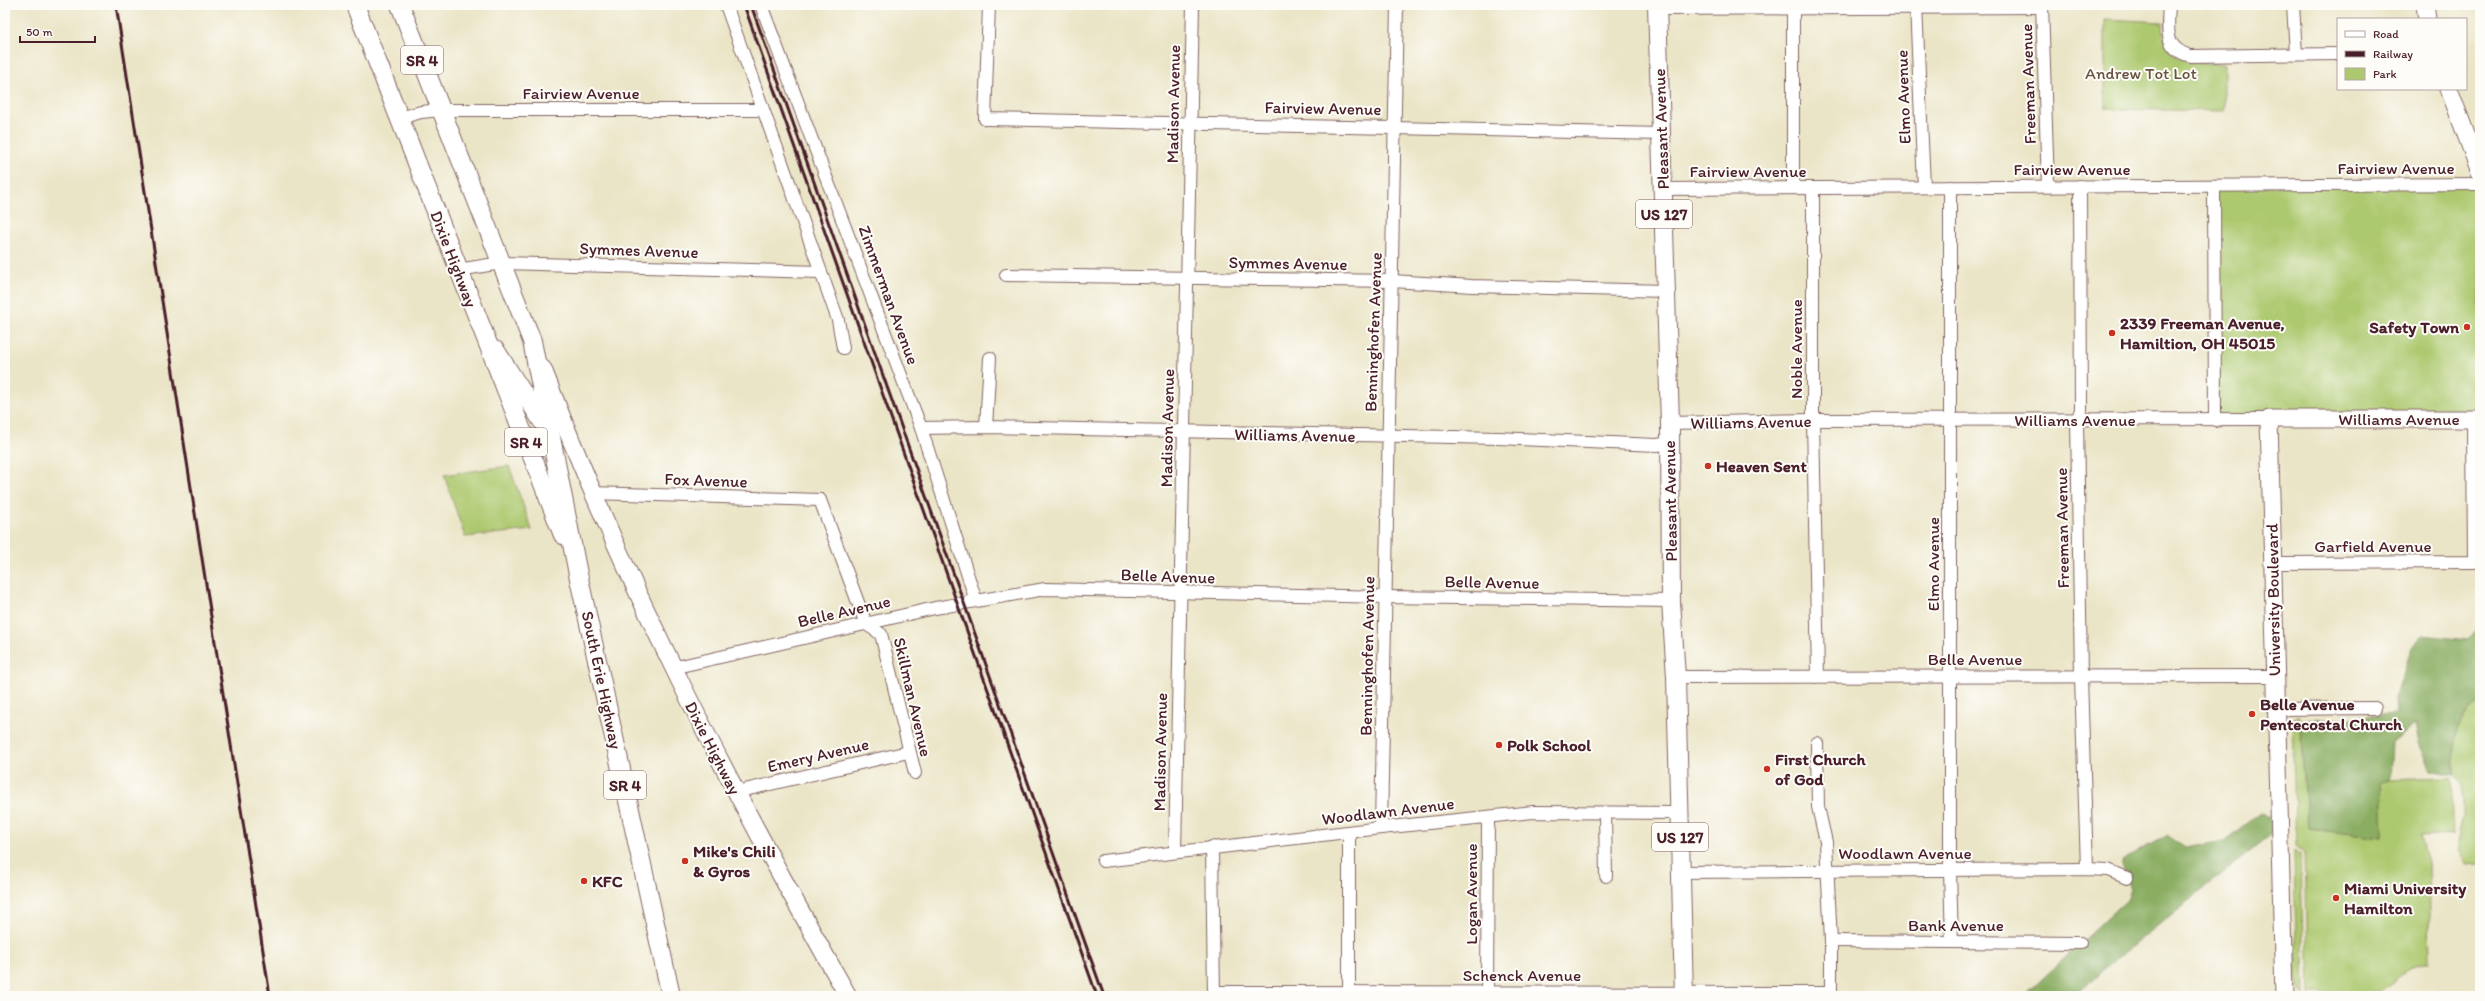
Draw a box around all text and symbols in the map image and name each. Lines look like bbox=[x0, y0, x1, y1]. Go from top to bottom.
scale bar bbox=[20, 18, 95, 44]
legend bbox=[2337, 18, 2467, 90]
street label: Freeman Avenue bbox=[2016, 23, 2040, 145]
text: 50 m bbox=[26, 25, 52, 39]
text: Road bbox=[2373, 27, 2399, 41]
street label: Madison Avenue bbox=[1162, 44, 1184, 164]
road number: SR 4 bbox=[401, 46, 443, 74]
text: Railway bbox=[2373, 47, 2413, 61]
street label: Elmo Avenue bbox=[1891, 49, 1915, 145]
park label: Andrew Tot Lot bbox=[2085, 63, 2197, 83]
text: Park bbox=[2373, 67, 2397, 81]
street label: Pleasant Avenue bbox=[1649, 68, 1673, 190]
street label: Fairview Avenue bbox=[522, 83, 640, 103]
street label: Fairview Avenue bbox=[1264, 97, 1382, 119]
street label: Fairview Avenue bbox=[2337, 158, 2455, 178]
street label: Fairview Avenue bbox=[2013, 159, 2131, 179]
street label: Fairview Avenue bbox=[1689, 161, 1807, 181]
road number: US 127 bbox=[1636, 200, 1692, 228]
street label: Dixie Highway bbox=[426, 208, 482, 310]
street label: Zimmerman Avenue bbox=[855, 223, 923, 367]
street label: Symmes Avenue bbox=[579, 238, 699, 262]
street label: Symmes Avenue bbox=[1228, 252, 1348, 274]
street label: Benninghofen Avenue bbox=[1360, 252, 1386, 412]
street label: Noble Avenue bbox=[1786, 299, 1806, 399]
place label: 2339 Freeman Avenue, Hamiltion, OH 45015 bbox=[2120, 313, 2285, 353]
place label: Safety Town bbox=[2369, 317, 2460, 338]
marker: Safety Town bbox=[2462, 322, 2472, 332]
marker: 2339 Freeman Avenue, Hamiltion, OH 45015 bbox=[2107, 328, 2117, 338]
street label: Madison Avenue bbox=[1156, 368, 1178, 488]
street label: Williams Avenue bbox=[2338, 409, 2460, 429]
street label: Williams Avenue bbox=[2014, 410, 2136, 430]
street label: Williams Avenue bbox=[1690, 411, 1812, 433]
street label: Williams Avenue bbox=[1234, 424, 1356, 446]
road number: SR 4 bbox=[505, 428, 547, 456]
street label: Pleasant Avenue bbox=[1659, 440, 1681, 562]
place label: Heaven Sent bbox=[1716, 456, 1807, 476]
marker: Heaven Sent bbox=[1703, 461, 1713, 471]
street label: Freeman Avenue bbox=[2051, 468, 2073, 588]
street label: Fox Avenue bbox=[664, 469, 748, 491]
street label: Elmo Avenue bbox=[1923, 517, 1943, 611]
street label: University Boulevard bbox=[2262, 523, 2284, 677]
street label: Garfield Avenue bbox=[2314, 536, 2432, 556]
street label: Belle Avenue bbox=[1120, 564, 1216, 588]
street label: Belle Avenue bbox=[1445, 571, 1539, 593]
street label: Benninghofen Avenue bbox=[1356, 576, 1378, 736]
street label: Belle Avenue bbox=[796, 591, 892, 631]
street label: South Erie Highway bbox=[578, 609, 626, 751]
street label: Skillman Avenue bbox=[890, 635, 936, 759]
street label: Belle Avenue bbox=[1928, 649, 2022, 669]
street label: Madison Avenue bbox=[1149, 692, 1171, 812]
place label: Belle Avenue Pentecostal Church bbox=[2260, 694, 2403, 734]
street label: Dixie Highway bbox=[681, 698, 745, 798]
marker: Belle Avenue Pentecostal Church bbox=[2247, 709, 2257, 719]
street label: Emery Avenue bbox=[765, 734, 871, 776]
place label: Polk School bbox=[1507, 735, 1591, 755]
marker: Polk School bbox=[1494, 740, 1504, 750]
place label: First Church of God bbox=[1775, 749, 1866, 789]
marker: First Church of God bbox=[1762, 764, 1772, 774]
road number: SR 4 bbox=[604, 771, 646, 799]
street label: Woodlawn Avenue bbox=[1321, 793, 1455, 829]
road number: US 127 bbox=[1652, 823, 1708, 851]
place label: Mike's Chili & Gyros bbox=[693, 841, 776, 882]
street label: Logan Avenue bbox=[1461, 843, 1481, 945]
street label: Woodlawn Avenue bbox=[1838, 843, 1972, 863]
marker: Mike's Chili & Gyros bbox=[680, 856, 690, 866]
place label: KFC bbox=[592, 871, 623, 891]
marker: KFC bbox=[579, 876, 589, 886]
place label: Miami University Hamilton bbox=[2344, 878, 2467, 918]
marker: Miami University Hamilton bbox=[2331, 893, 2341, 903]
street label: Bank Avenue bbox=[1908, 915, 2004, 935]
street label: Schenck Avenue bbox=[1463, 965, 1581, 985]

